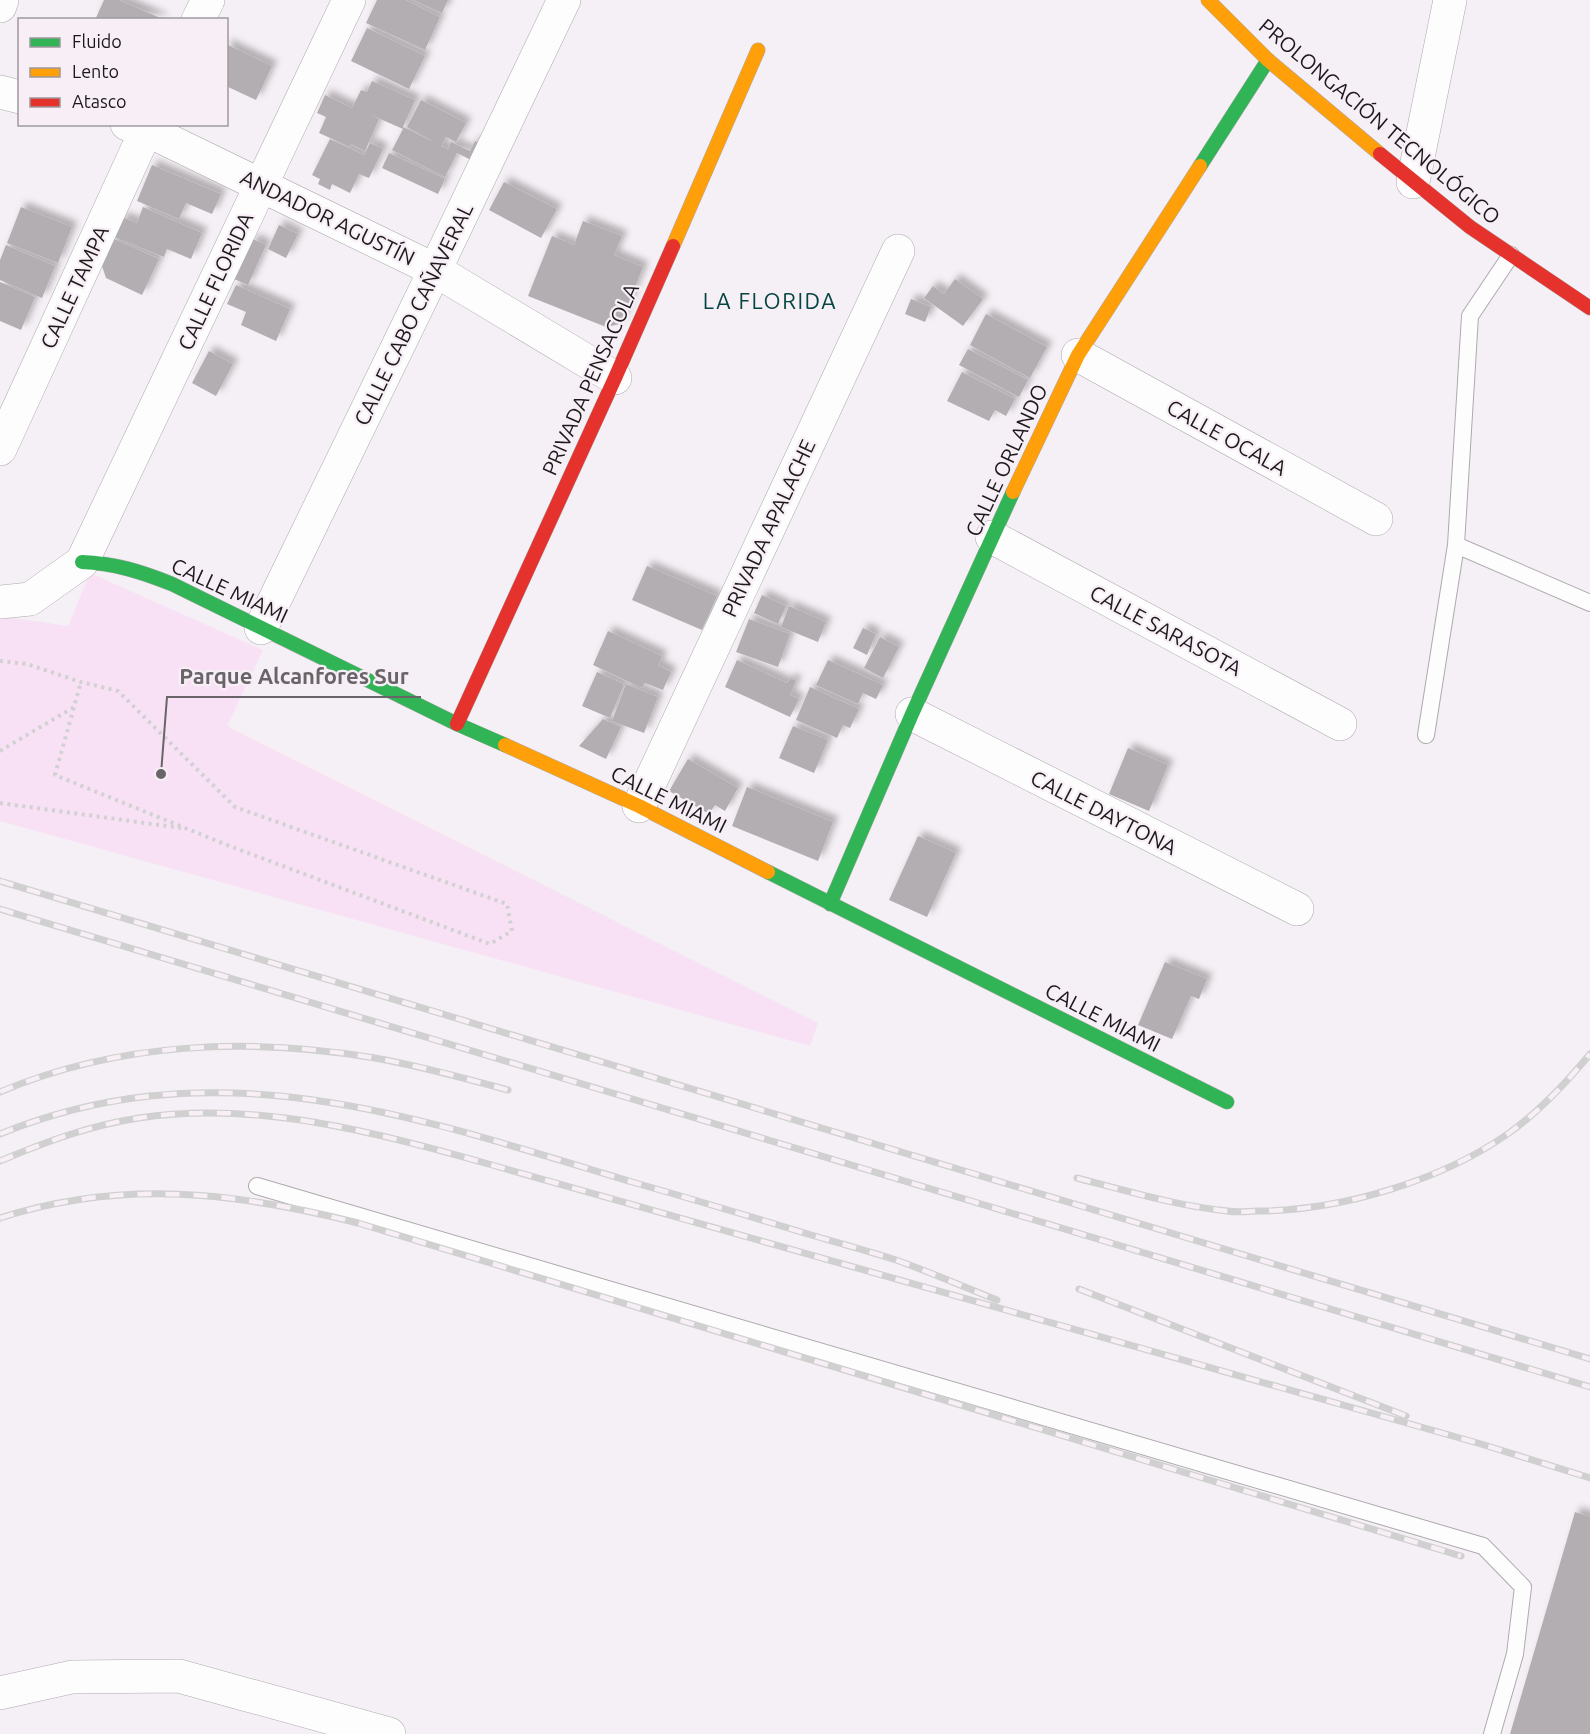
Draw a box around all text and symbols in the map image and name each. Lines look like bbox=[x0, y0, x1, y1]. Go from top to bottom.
street label: PROLONGACIÓN TECNOLÓGICO bbox=[1255, 13, 1505, 229]
legend bbox=[18, 18, 228, 126]
text: Fluido bbox=[72, 31, 122, 51]
text: Lento bbox=[72, 61, 119, 81]
text: Atasco bbox=[72, 91, 127, 111]
street label: ANDADOR AGUSTÍN bbox=[237, 164, 419, 270]
street label: CALLE CABO CAÑAVERAL bbox=[349, 199, 477, 429]
street label: CALLE FLORIDA bbox=[173, 208, 258, 354]
street label: CALLE TAMPA bbox=[35, 221, 113, 352]
street label: PRIVADA PENSACOLA bbox=[537, 279, 643, 479]
district label: LA FLORIDA bbox=[703, 288, 837, 313]
street label: CALLE ORLANDO bbox=[960, 380, 1052, 540]
street label: CALLE OCALA bbox=[1163, 394, 1291, 480]
street label: PRIVADA APALACHE bbox=[716, 435, 820, 621]
street label: CALLE MIAMI bbox=[168, 553, 292, 627]
street label: CALLE SARASOTA bbox=[1086, 580, 1246, 680]
callout: Parque Alcanfores Sur bbox=[167, 657, 421, 697]
text: Parque Alcanfores Sur bbox=[179, 663, 409, 688]
street label: CALLE MIAMI bbox=[607, 761, 731, 837]
street label: CALLE DAYTONA bbox=[1027, 765, 1181, 859]
street label: CALLE MIAMI bbox=[1041, 978, 1165, 1056]

